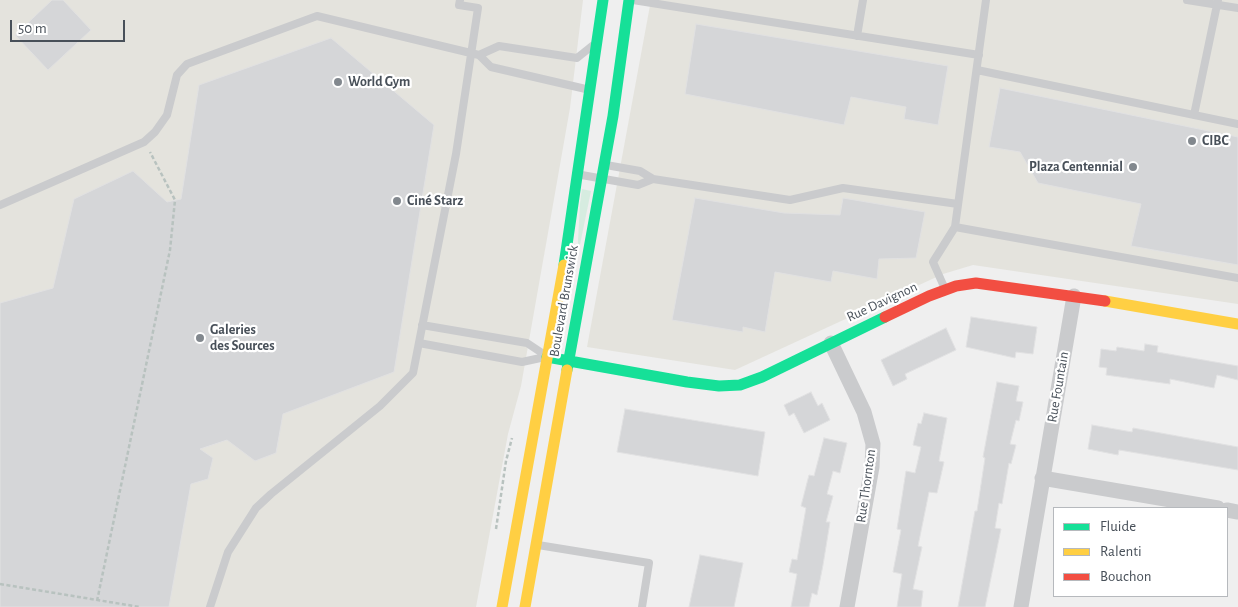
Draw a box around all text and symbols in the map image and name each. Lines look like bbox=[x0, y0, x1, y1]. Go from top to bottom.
scale bar bbox=[12, 10, 128, 42]
text: 50 m bbox=[18, 21, 47, 36]
place label: World Gym bbox=[348, 74, 410, 90]
marker: World Gym bbox=[332, 76, 344, 88]
place label: CIBC bbox=[1202, 133, 1229, 149]
marker: CIBC bbox=[1186, 135, 1198, 147]
place label: Plaza Centennial bbox=[1029, 159, 1123, 175]
marker: Plaza Centennial bbox=[1127, 161, 1139, 173]
place label: Ciné Starz bbox=[407, 193, 463, 209]
marker: Ciné Starz bbox=[391, 195, 403, 207]
street label: Boulevard Brunswick bbox=[546, 244, 582, 358]
street label: Rue Davignon bbox=[844, 278, 920, 326]
place label: Galeries des Sources bbox=[210, 322, 275, 354]
marker: Galeries des Sources bbox=[194, 332, 206, 344]
street label: Rue Fountain bbox=[1044, 350, 1072, 424]
street label: Rue Thornton bbox=[853, 448, 879, 524]
legend bbox=[1053, 507, 1228, 597]
text: Fluide bbox=[1100, 519, 1136, 534]
text: Ralenti bbox=[1100, 544, 1142, 559]
text: Bouchon bbox=[1100, 569, 1151, 584]

